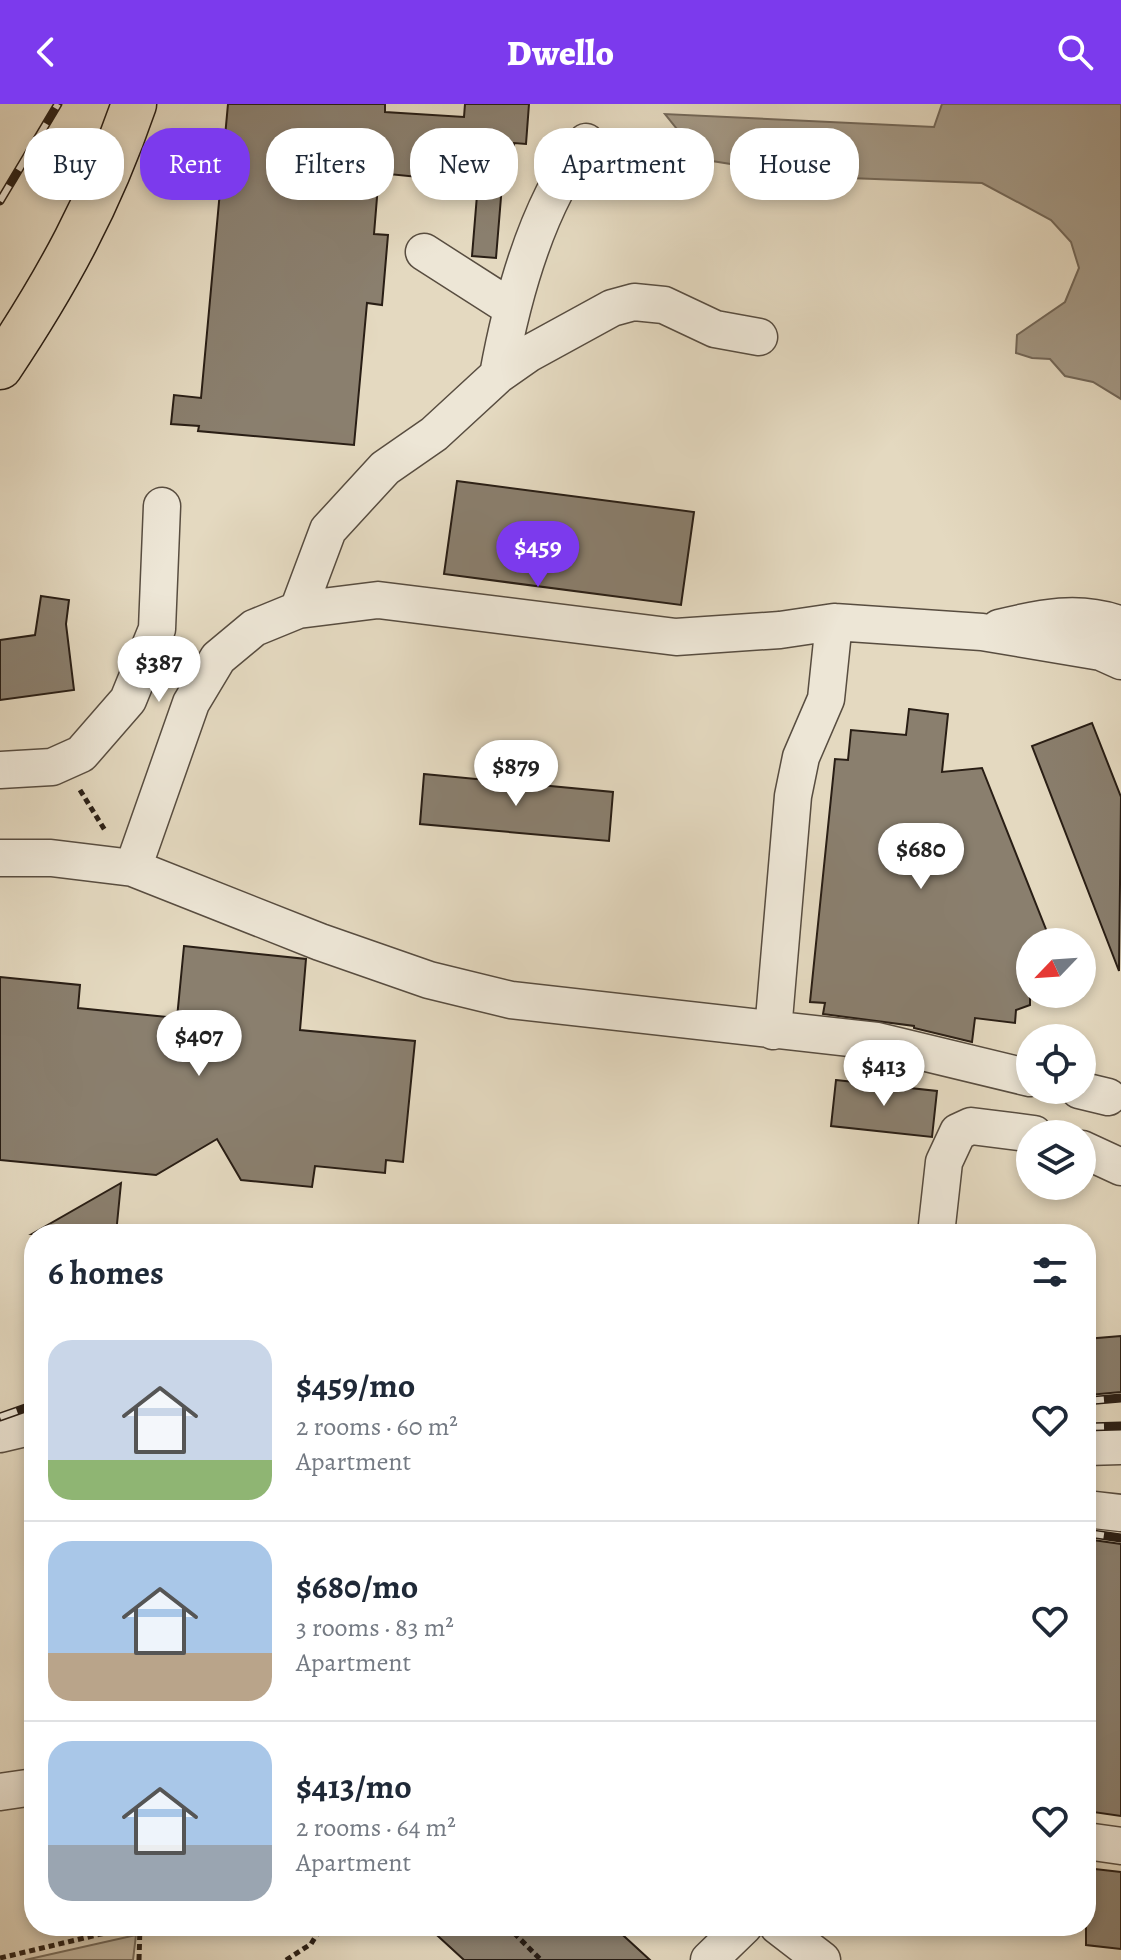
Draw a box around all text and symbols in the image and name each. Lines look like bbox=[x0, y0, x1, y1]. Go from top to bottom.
text: Dwello bbox=[507, 28, 614, 77]
icon: back bbox=[24, 30, 68, 74]
icon: search bbox=[1053, 30, 1097, 74]
chip: Buy bbox=[24, 128, 124, 200]
chip: Rent bbox=[140, 128, 250, 200]
chip: Filters bbox=[266, 128, 394, 200]
chip: New bbox=[410, 128, 518, 200]
chip: Apartment bbox=[534, 128, 714, 200]
chip: House bbox=[730, 128, 859, 200]
pin: $459 bbox=[491, 521, 585, 589]
text: $459 bbox=[514, 529, 562, 564]
pin: $387 bbox=[112, 636, 206, 704]
text: $387 bbox=[136, 644, 182, 679]
pin: $879 bbox=[469, 740, 563, 808]
text: $879 bbox=[492, 748, 540, 783]
pin: $680 bbox=[874, 823, 968, 891]
text: $680 bbox=[896, 831, 946, 866]
north arrow bbox=[1016, 928, 1096, 1008]
map controls bbox=[1016, 928, 1096, 1200]
pin: $407 bbox=[152, 1010, 246, 1078]
text: $407 bbox=[175, 1018, 223, 1053]
button: locate bbox=[1016, 1024, 1096, 1104]
pin: $413 bbox=[837, 1040, 931, 1108]
text: $413 bbox=[862, 1048, 906, 1083]
button: layers bbox=[1016, 1120, 1096, 1200]
text: 6 homes bbox=[48, 1249, 164, 1296]
icon: filters bbox=[1028, 1250, 1072, 1294]
text: $459/mo bbox=[296, 1362, 415, 1409]
icon: home bbox=[112, 1372, 208, 1468]
icon: heart bbox=[1028, 1398, 1072, 1442]
text: 2 rooms · 60 m² bbox=[296, 1409, 458, 1444]
text: Apartment bbox=[296, 1444, 411, 1479]
text: $680/mo bbox=[296, 1563, 418, 1610]
icon: home bbox=[112, 1573, 208, 1669]
icon: heart bbox=[1028, 1599, 1072, 1643]
text: 3 rooms · 83 m² bbox=[296, 1610, 454, 1645]
text: Apartment bbox=[296, 1645, 411, 1680]
text: $413/mo bbox=[296, 1763, 412, 1810]
icon: home bbox=[112, 1773, 208, 1869]
icon: heart bbox=[1028, 1799, 1072, 1843]
text: 2 rooms · 64 m² bbox=[296, 1810, 456, 1845]
text: Apartment bbox=[296, 1845, 411, 1880]

